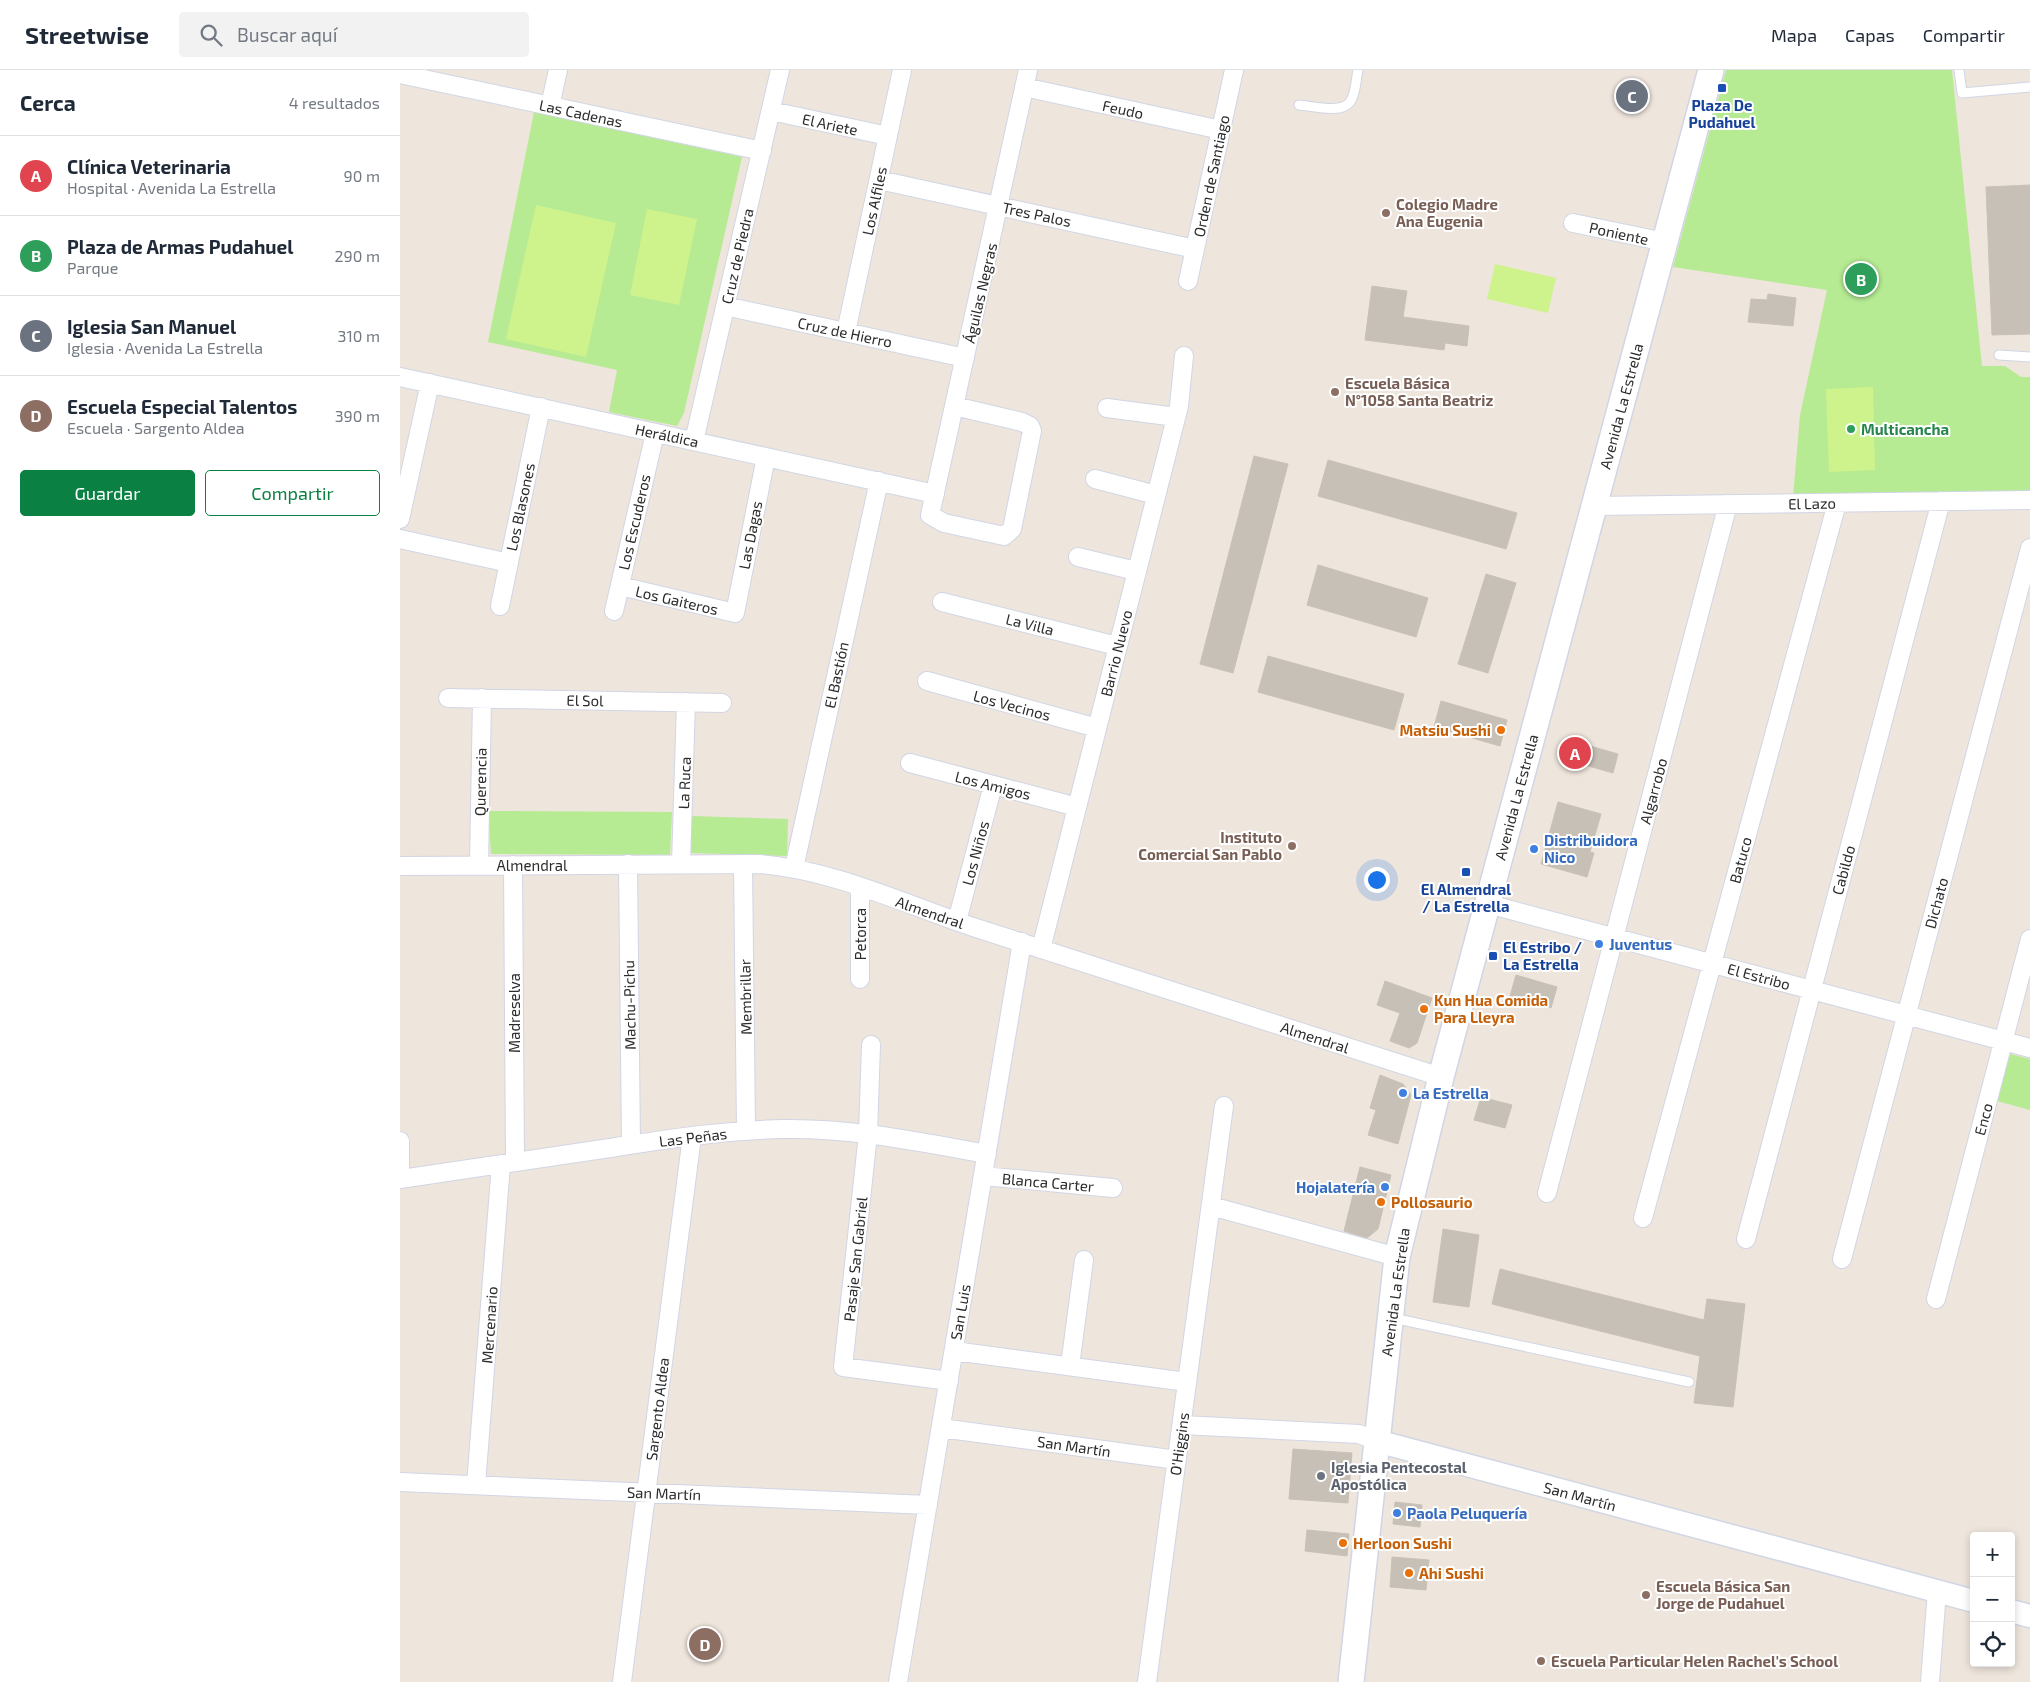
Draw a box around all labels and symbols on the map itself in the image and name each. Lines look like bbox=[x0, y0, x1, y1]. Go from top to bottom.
pin: C bbox=[1616, 77, 1648, 115]
marker: Plaza De Pudahuel bbox=[1716, 82, 1728, 94]
street label: Las Cadenas bbox=[538, 95, 624, 131]
street label: Feudo bbox=[1101, 96, 1145, 122]
place label: Plaza De Pudahuel bbox=[1689, 96, 1756, 131]
street label: El Ariete bbox=[801, 109, 859, 139]
street label: Orden de Santiago bbox=[1189, 113, 1233, 239]
street label: Los Alfiles bbox=[858, 165, 890, 237]
place label: Colegio Madre Ana Eugenia bbox=[1396, 195, 1498, 230]
street label: Tres Palos bbox=[1001, 198, 1073, 230]
street label: Cruz de Piedra bbox=[717, 206, 757, 306]
marker: Colegio Madre Ana Eugenia bbox=[1380, 207, 1392, 219]
street label: Poniente bbox=[1588, 218, 1650, 248]
street label: Águilas Negras bbox=[960, 241, 1000, 345]
pin: B bbox=[1845, 260, 1877, 298]
street label: Cruz de Hierro bbox=[796, 313, 894, 351]
street label: Avenida La Estrella bbox=[1596, 341, 1646, 471]
place label: Escuela Básica N°1058 Santa Beatriz bbox=[1345, 374, 1493, 409]
marker: Escuela Básica N°1058 Santa Beatriz bbox=[1329, 386, 1341, 398]
street label: Heráldica bbox=[633, 419, 701, 451]
place label: Multicancha bbox=[1861, 420, 1949, 438]
marker: Multicancha bbox=[1845, 423, 1857, 435]
street label: Los Blasones bbox=[502, 461, 538, 553]
street label: Los Escuderos bbox=[614, 472, 654, 572]
street label: El Lazo bbox=[1788, 494, 1836, 512]
street label: Las Dagas bbox=[735, 499, 765, 571]
street label: Los Gaiteros bbox=[634, 582, 720, 618]
street label: Barrio Nuevo bbox=[1097, 608, 1135, 698]
street label: La Villa bbox=[1004, 609, 1056, 639]
street label: El Bastión bbox=[820, 640, 852, 710]
street label: Los Vecinos bbox=[971, 686, 1053, 724]
street label: El Sol bbox=[566, 691, 604, 709]
place label: Matsiu Sushi bbox=[1400, 721, 1491, 739]
marker: Matsiu Sushi bbox=[1495, 724, 1507, 736]
street label: Avenida La Estrella bbox=[1491, 732, 1541, 862]
pin: A bbox=[1559, 734, 1591, 772]
street label: Querencia bbox=[470, 748, 491, 816]
street label: La Ruca bbox=[674, 756, 694, 810]
street label: Algarrobo bbox=[1636, 756, 1670, 826]
street label: Los Amigos bbox=[953, 767, 1033, 803]
street label: Los Niños bbox=[958, 819, 992, 887]
place label: Instituto Comercial San Pablo bbox=[1138, 828, 1282, 863]
place label: Distribuidora Nico bbox=[1544, 831, 1638, 866]
street label: Batuco bbox=[1725, 835, 1755, 885]
marker: Instituto Comercial San Pablo bbox=[1286, 840, 1298, 852]
marker: Distribuidora Nico bbox=[1528, 843, 1540, 855]
street label: Cabildo bbox=[1828, 843, 1858, 897]
street label: Almendral bbox=[497, 856, 568, 874]
marker: El Almendral / La Estrella bbox=[1460, 866, 1472, 878]
your location bbox=[1364, 867, 1390, 893]
street label: Dichato bbox=[1921, 875, 1951, 931]
place label: El Almendral / La Estrella bbox=[1421, 880, 1511, 915]
street label: Almendral bbox=[894, 892, 967, 932]
street label: Petorca bbox=[851, 908, 869, 960]
place label: Juventus bbox=[1609, 935, 1672, 953]
place label: El Estribo / La Estrella bbox=[1503, 938, 1582, 973]
marker: Juventus bbox=[1593, 938, 1605, 950]
marker: El Estribo / La Estrella bbox=[1487, 950, 1499, 962]
street label: Membrillar bbox=[735, 959, 755, 1035]
street label: El Estribo bbox=[1726, 959, 1792, 993]
street label: Machu-Pichu bbox=[619, 960, 639, 1050]
street label: Madreselva bbox=[505, 973, 523, 1053]
place label: Kun Hua Comida Para Lleyra bbox=[1434, 991, 1548, 1027]
marker: Kun Hua Comida Para Lleyra bbox=[1418, 1003, 1430, 1015]
street label: Almendral bbox=[1278, 1017, 1352, 1057]
place label: La Estrella bbox=[1413, 1084, 1489, 1102]
marker: La Estrella bbox=[1397, 1087, 1409, 1099]
street label: Enco bbox=[1970, 1101, 1996, 1137]
street label: Las Peñas bbox=[658, 1124, 728, 1150]
street label: Blanca Carter bbox=[1001, 1169, 1095, 1195]
place label: Hojalatería bbox=[1296, 1178, 1375, 1196]
marker: Hojalatería bbox=[1379, 1181, 1391, 1193]
place label: Pollosaurio bbox=[1391, 1193, 1473, 1211]
street label: Pasaje San Gabriel bbox=[840, 1195, 872, 1322]
marker: Pollosaurio bbox=[1375, 1196, 1387, 1208]
street label: Avenida La Estrella bbox=[1377, 1227, 1413, 1357]
street label: San Luis bbox=[946, 1283, 974, 1341]
street label: Mercenario bbox=[477, 1286, 501, 1364]
street label: Sargento Aldea bbox=[642, 1357, 672, 1461]
street label: O'Higgins bbox=[1166, 1411, 1192, 1477]
street label: San Martín bbox=[1036, 1432, 1112, 1460]
place label: Iglesia Pentecostal Apostólica bbox=[1331, 1458, 1467, 1493]
marker: Iglesia Pentecostal Apostólica bbox=[1315, 1470, 1327, 1482]
street label: San Martín bbox=[1542, 1478, 1618, 1514]
street label: San Martín bbox=[627, 1483, 701, 1503]
place label: Paola Peluquería bbox=[1407, 1504, 1527, 1522]
marker: Paola Peluquería bbox=[1391, 1507, 1403, 1519]
place label: Herloon Sushi bbox=[1353, 1534, 1452, 1552]
marker: Herloon Sushi bbox=[1337, 1537, 1349, 1549]
place label: Ahi Sushi bbox=[1419, 1564, 1484, 1582]
marker: Ahi Sushi bbox=[1403, 1567, 1415, 1579]
place label: Escuela Básica San Jorge de Pudahuel bbox=[1656, 1577, 1790, 1612]
marker: Escuela Básica San Jorge de Pudahuel bbox=[1640, 1589, 1652, 1601]
pin: D bbox=[689, 1625, 721, 1663]
place label: Escuela Particular Helen Rachel's School bbox=[1551, 1652, 1838, 1670]
marker: Escuela Particular Helen Rachel's School bbox=[1535, 1655, 1547, 1667]

